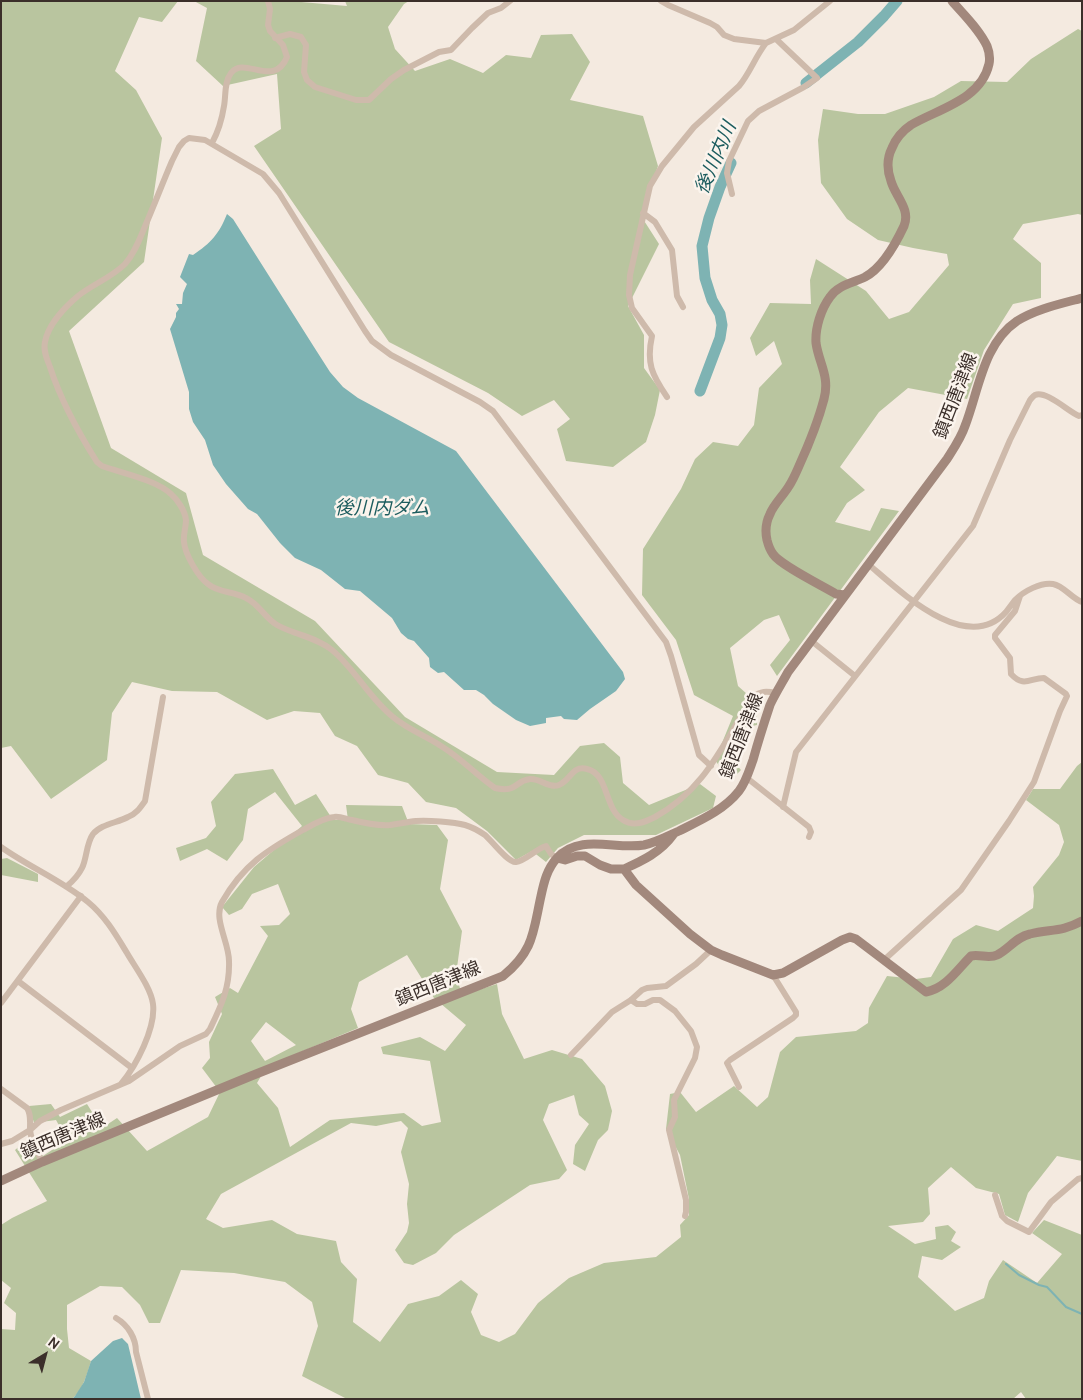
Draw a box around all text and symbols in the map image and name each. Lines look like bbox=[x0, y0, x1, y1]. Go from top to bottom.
water label: 後川内川 bbox=[691, 119, 741, 197]
street label: 鎮西唐津線 bbox=[930, 350, 982, 442]
water label: 後川内ダム bbox=[335, 497, 429, 519]
street label: 鎮西唐津線 bbox=[716, 690, 768, 782]
street label: 鎮西唐津線 bbox=[392, 957, 484, 1011]
street label: 鎮西唐津線 bbox=[17, 1108, 109, 1164]
north arrow bbox=[20, 1330, 70, 1380]
text: N bbox=[45, 1333, 63, 1353]

